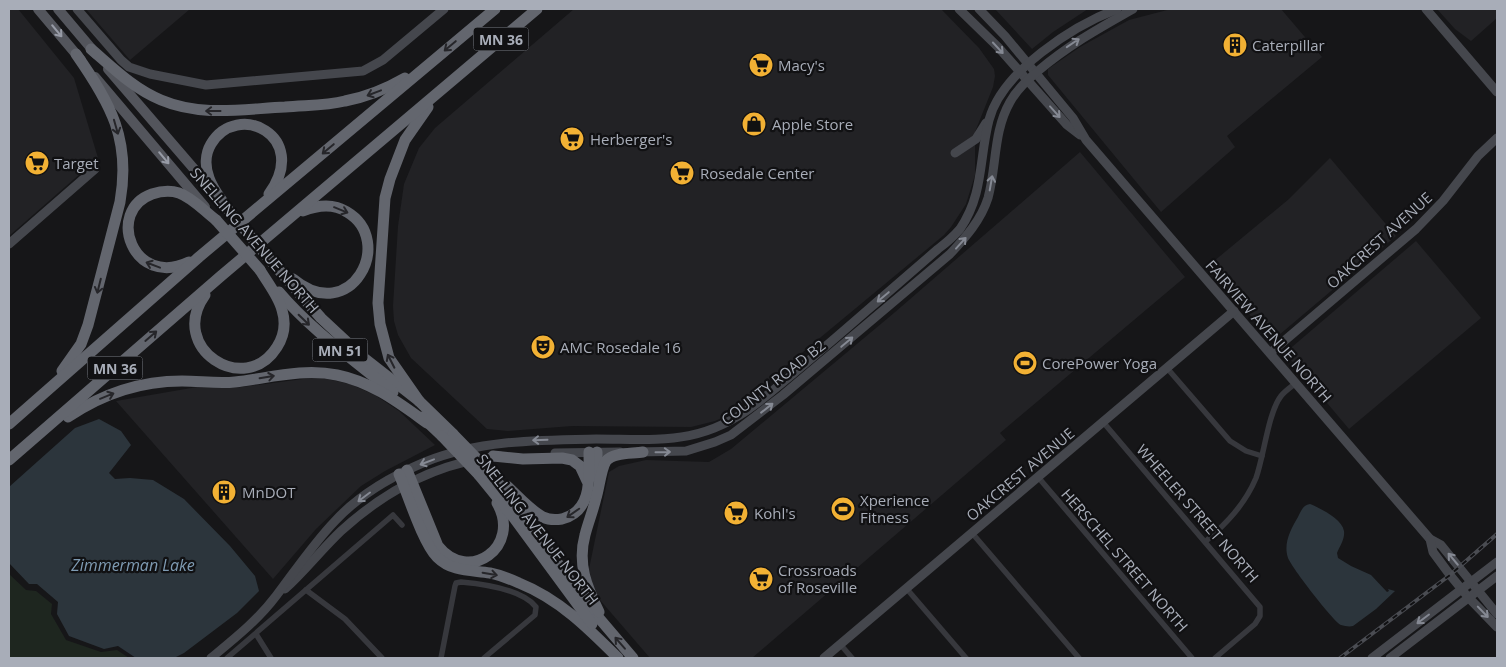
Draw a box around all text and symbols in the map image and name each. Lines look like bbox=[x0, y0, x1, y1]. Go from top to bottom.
one-way arrow bbox=[52, 25, 63, 38]
road number: MN 36 bbox=[474, 28, 528, 50]
building icon: Caterpillar bbox=[1222, 32, 1248, 58]
place label: Caterpillar bbox=[1252, 35, 1325, 55]
one-way arrow bbox=[1066, 38, 1080, 48]
one-way arrow bbox=[444, 41, 457, 52]
one-way arrow bbox=[992, 42, 1004, 54]
supermarket icon: Macy's bbox=[748, 52, 774, 78]
place label: Macy's bbox=[778, 55, 825, 75]
one-way arrow bbox=[367, 88, 382, 98]
one-way arrow bbox=[1050, 105, 1061, 118]
one-way arrow bbox=[205, 106, 222, 116]
shop icon: Apple Store bbox=[741, 111, 767, 137]
place label: Apple Store bbox=[772, 114, 853, 134]
one-way arrow bbox=[112, 119, 122, 135]
supermarket icon: Herberger's bbox=[559, 126, 585, 152]
place label: Herberger's bbox=[590, 129, 672, 149]
one-way arrow bbox=[321, 143, 334, 155]
supermarket icon: Target bbox=[24, 150, 50, 176]
one-way arrow bbox=[159, 151, 170, 164]
place label: Target bbox=[54, 153, 99, 173]
supermarket icon: Rosedale Center bbox=[669, 160, 695, 186]
street label: SNELLING AVENUE NORTH bbox=[186, 163, 324, 317]
place label: Rosedale Center bbox=[700, 163, 814, 183]
one-way arrow bbox=[986, 176, 996, 192]
street label: OAKCREST AVENUE bbox=[1322, 187, 1436, 293]
one-way arrow bbox=[333, 206, 348, 215]
one-way arrow bbox=[955, 236, 967, 249]
street label: FAIRVIEW AVENUE NORTH bbox=[1202, 256, 1336, 406]
one-way arrow bbox=[146, 260, 161, 269]
one-way arrow bbox=[94, 278, 103, 294]
one-way arrow bbox=[877, 291, 890, 302]
one-way arrow bbox=[298, 313, 310, 326]
one-way arrow bbox=[145, 331, 158, 342]
theatre icon: AMC Rosedale 16 bbox=[530, 334, 556, 360]
street label: COUNTY ROAD B2 bbox=[717, 335, 829, 429]
one-way arrow bbox=[841, 336, 854, 347]
place label: AMC Rosedale 16 bbox=[560, 337, 681, 357]
road number: MN 51 bbox=[312, 338, 368, 362]
sports icon: CorePower Yoga bbox=[1012, 350, 1038, 376]
place label: CorePower Yoga bbox=[1042, 353, 1157, 373]
one-way arrow bbox=[386, 354, 396, 369]
road number: MN 36 bbox=[88, 356, 142, 379]
one-way arrow bbox=[259, 372, 275, 382]
one-way arrow bbox=[99, 391, 114, 400]
one-way arrow bbox=[760, 402, 773, 413]
street label: OAKCREST AVENUE bbox=[962, 423, 1078, 525]
one-way arrow bbox=[532, 436, 548, 445]
street label: WHEELER STREET NORTH bbox=[1132, 440, 1264, 586]
one-way arrow bbox=[654, 447, 671, 457]
street label: SNELLING AVENUE NORTH bbox=[473, 449, 603, 609]
one-way arrow bbox=[420, 458, 435, 467]
building icon: MnDOT bbox=[211, 479, 237, 505]
place label: MnDOT bbox=[242, 482, 296, 502]
street label: HERSCHEL STREET NORTH bbox=[1057, 484, 1193, 636]
place label: Xperience Fitness bbox=[860, 490, 929, 527]
one-way arrow bbox=[357, 492, 371, 502]
sports icon: Xperience Fitness bbox=[830, 496, 856, 522]
supermarket icon: Kohl's bbox=[723, 500, 749, 526]
place label: Kohl's bbox=[754, 503, 796, 523]
one-way arrow bbox=[566, 508, 580, 518]
one-way arrow bbox=[1447, 553, 1458, 566]
water label: Zimmerman Lake bbox=[70, 554, 195, 576]
place label: Crossroads of Roseville bbox=[778, 560, 857, 597]
supermarket icon: Crossroads of Roseville bbox=[748, 566, 774, 592]
one-way arrow bbox=[481, 569, 497, 579]
one-way arrow bbox=[1477, 606, 1489, 619]
one-way arrow bbox=[1417, 614, 1430, 625]
one-way arrow bbox=[614, 636, 625, 649]

